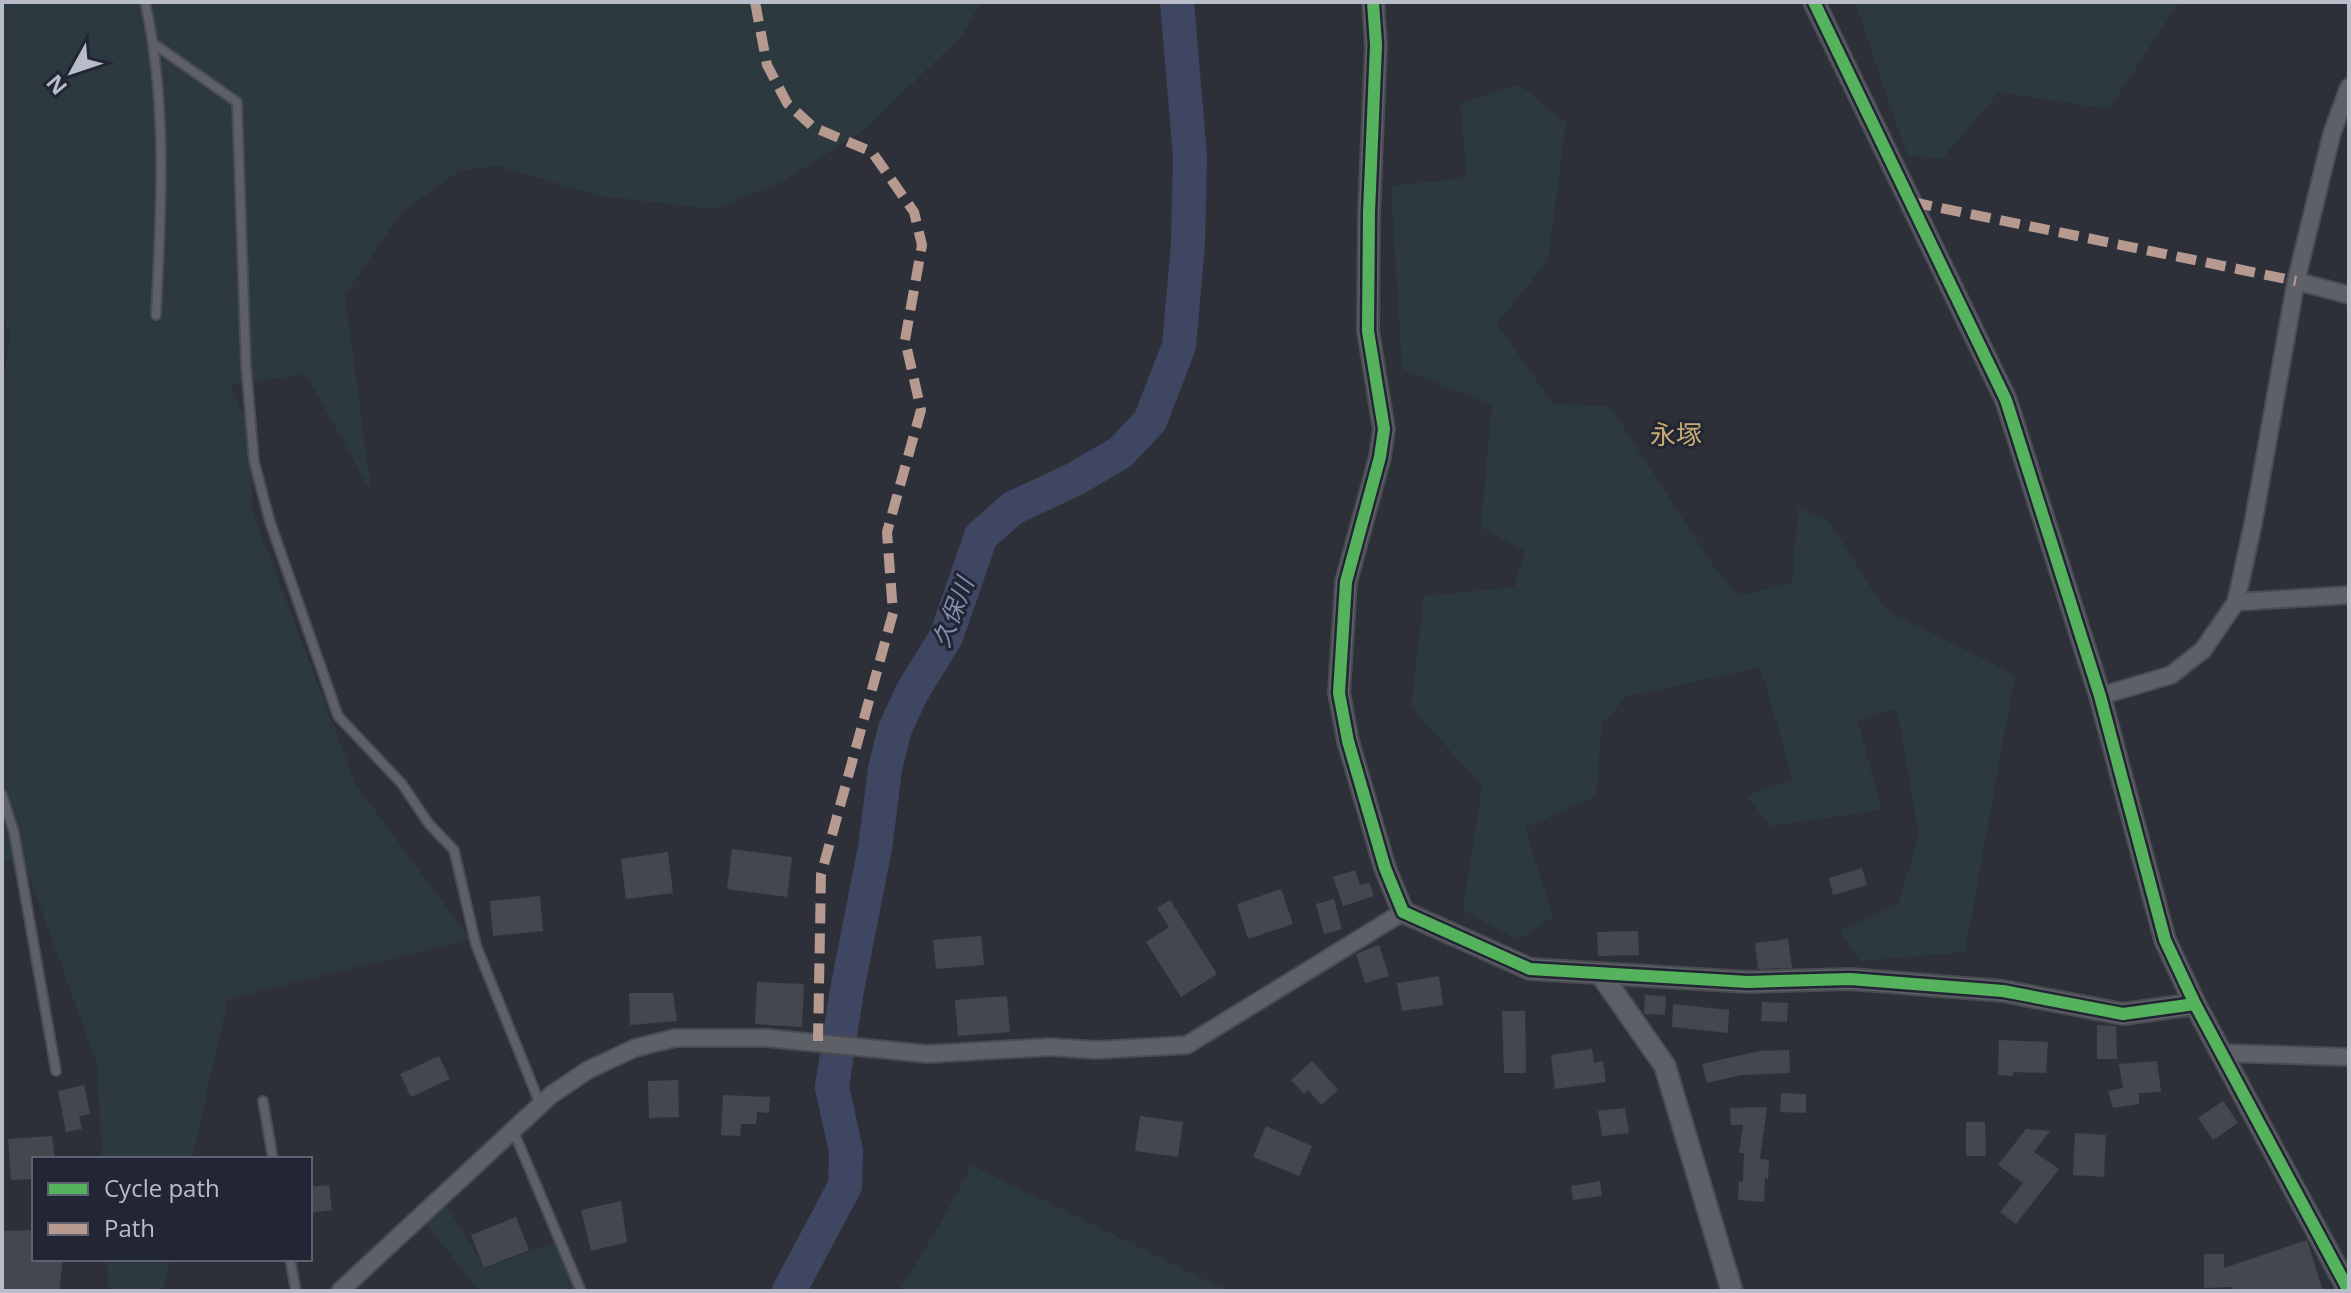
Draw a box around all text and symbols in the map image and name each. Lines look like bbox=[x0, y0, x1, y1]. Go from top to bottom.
north arrow bbox=[32, 32, 112, 112]
text: N bbox=[39, 69, 73, 102]
district label: 永塚 bbox=[1650, 416, 1702, 452]
water label: 久保川 bbox=[924, 570, 981, 652]
legend bbox=[32, 1157, 312, 1261]
text: Cycle path bbox=[104, 1171, 220, 1204]
text: Path bbox=[104, 1211, 155, 1244]

